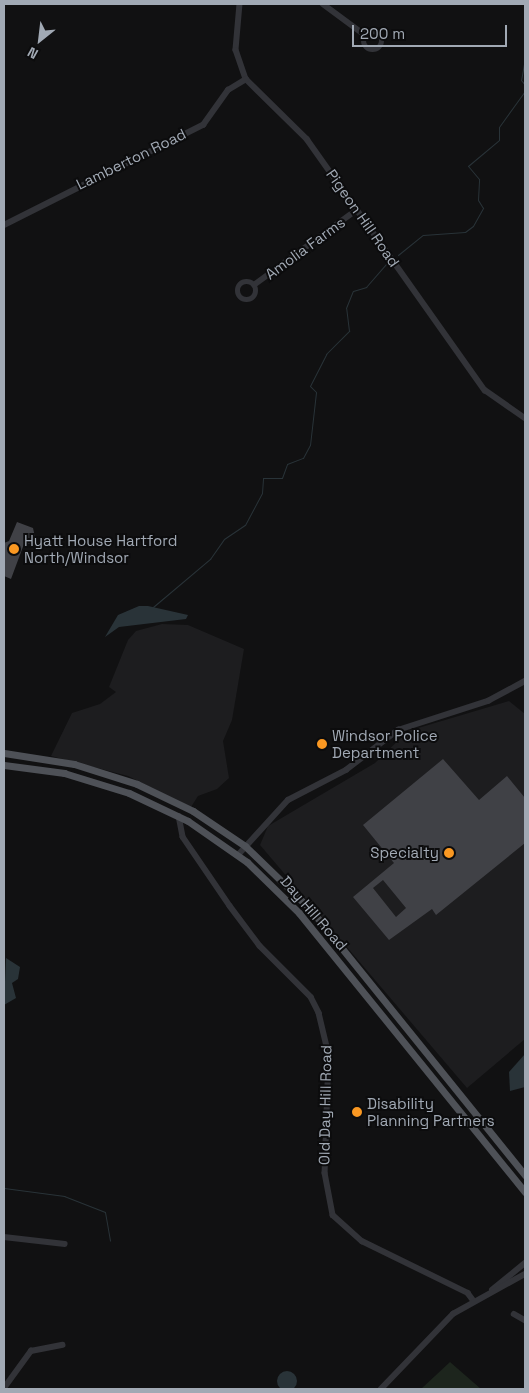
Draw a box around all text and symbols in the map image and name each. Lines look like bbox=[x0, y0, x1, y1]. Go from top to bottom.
north arrow bbox=[15, 15, 65, 65]
scale bar bbox=[354, 15, 509, 47]
text: 200 m bbox=[360, 24, 405, 43]
text: N bbox=[24, 43, 41, 63]
street label: Lamberton Road bbox=[73, 125, 189, 193]
street label: Pigeon Hill Road bbox=[323, 166, 403, 270]
street label: Amolia Farms bbox=[261, 213, 349, 283]
place label: Hyatt House Hartford North/Windsor bbox=[24, 531, 177, 566]
marker: Hyatt House Hartford North/Windsor bbox=[8, 543, 20, 555]
place label: Windsor Police Department bbox=[332, 726, 438, 761]
marker: Windsor Police Department bbox=[316, 738, 328, 750]
place label: Specialty bbox=[370, 844, 439, 862]
marker: Specialty bbox=[443, 847, 455, 859]
street label: Day Hill Road bbox=[277, 872, 351, 954]
street label: Old Day Hill Road bbox=[315, 1045, 335, 1165]
place label: Disability Planning Partners bbox=[367, 1094, 495, 1129]
marker: Disability Planning Partners bbox=[351, 1106, 363, 1118]

